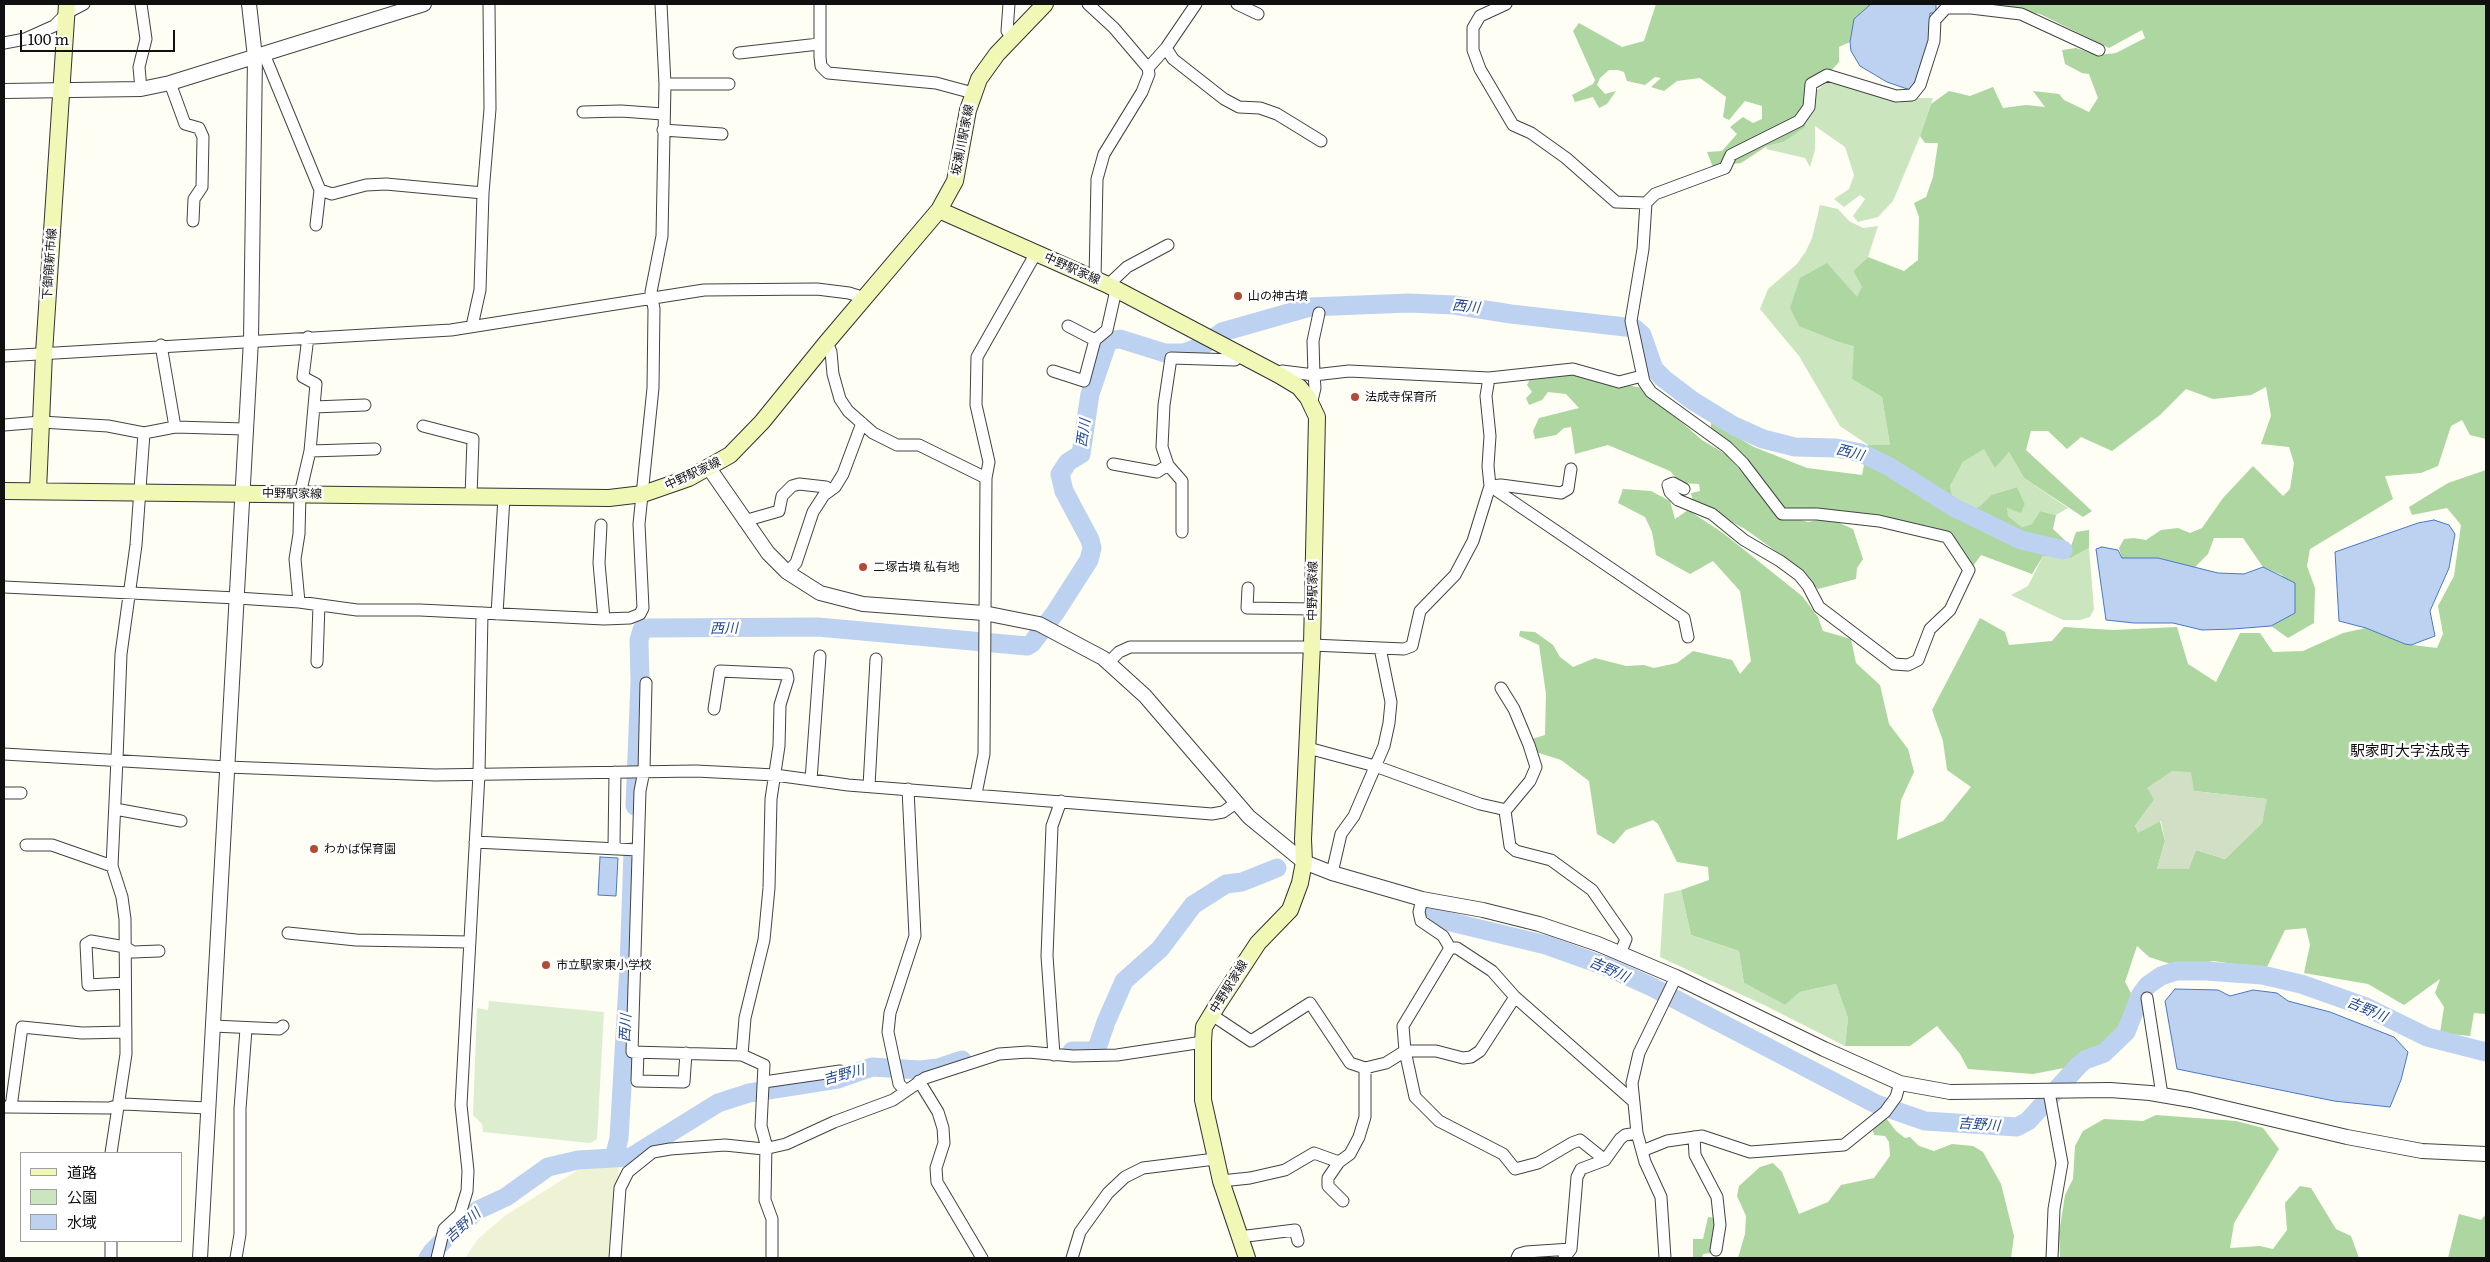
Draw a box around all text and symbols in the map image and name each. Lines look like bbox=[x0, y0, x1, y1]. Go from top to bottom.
scale bar bbox=[22, 20, 178, 52]
text: 100 m bbox=[28, 27, 69, 50]
street label: 坂瀬川駅家線 bbox=[949, 103, 977, 177]
street label: 下御領新市線 bbox=[40, 228, 60, 300]
street label: 中野駅家線 bbox=[1042, 250, 1102, 288]
place label: 山の神古墳 bbox=[1248, 289, 1308, 303]
marker: 山の神古墳 bbox=[1232, 290, 1244, 302]
water label: 西川 bbox=[1451, 297, 1481, 317]
place label: 法成寺保育所 bbox=[1365, 390, 1437, 404]
marker: 法成寺保育所 bbox=[1349, 391, 1361, 403]
water label: 西川 bbox=[1074, 418, 1094, 448]
water label: 西川 bbox=[1834, 441, 1866, 465]
street label: 中野駅家線 bbox=[663, 455, 723, 493]
street label: 中野駅家線 bbox=[262, 486, 322, 502]
place label: 二塚古墳 私有地 bbox=[873, 560, 959, 574]
marker: 二塚古墳 私有地 bbox=[857, 561, 869, 573]
street label: 中野駅家線 bbox=[1305, 561, 1321, 621]
water label: 西川 bbox=[710, 620, 738, 638]
district label: 駅家町大字法成寺 bbox=[2350, 743, 2470, 761]
place label: わかば保育園 bbox=[324, 842, 396, 856]
marker: わかば保育園 bbox=[308, 843, 320, 855]
water label: 吉野川 bbox=[1586, 954, 1632, 986]
place label: 市立駅家東小学校 bbox=[556, 958, 652, 972]
street label: 中野駅家線 bbox=[1207, 958, 1251, 1016]
marker: 市立駅家東小学校 bbox=[540, 959, 552, 971]
water label: 吉野川 bbox=[2344, 994, 2390, 1026]
water label: 西川 bbox=[617, 1014, 635, 1042]
water label: 吉野川 bbox=[822, 1061, 866, 1089]
water label: 吉野川 bbox=[1957, 1115, 2001, 1135]
legend bbox=[20, 1152, 182, 1242]
text: 道路 bbox=[67, 1160, 97, 1183]
text: 公園 bbox=[67, 1185, 97, 1208]
water label: 吉野川 bbox=[442, 1206, 484, 1246]
text: 水域 bbox=[67, 1210, 97, 1233]

